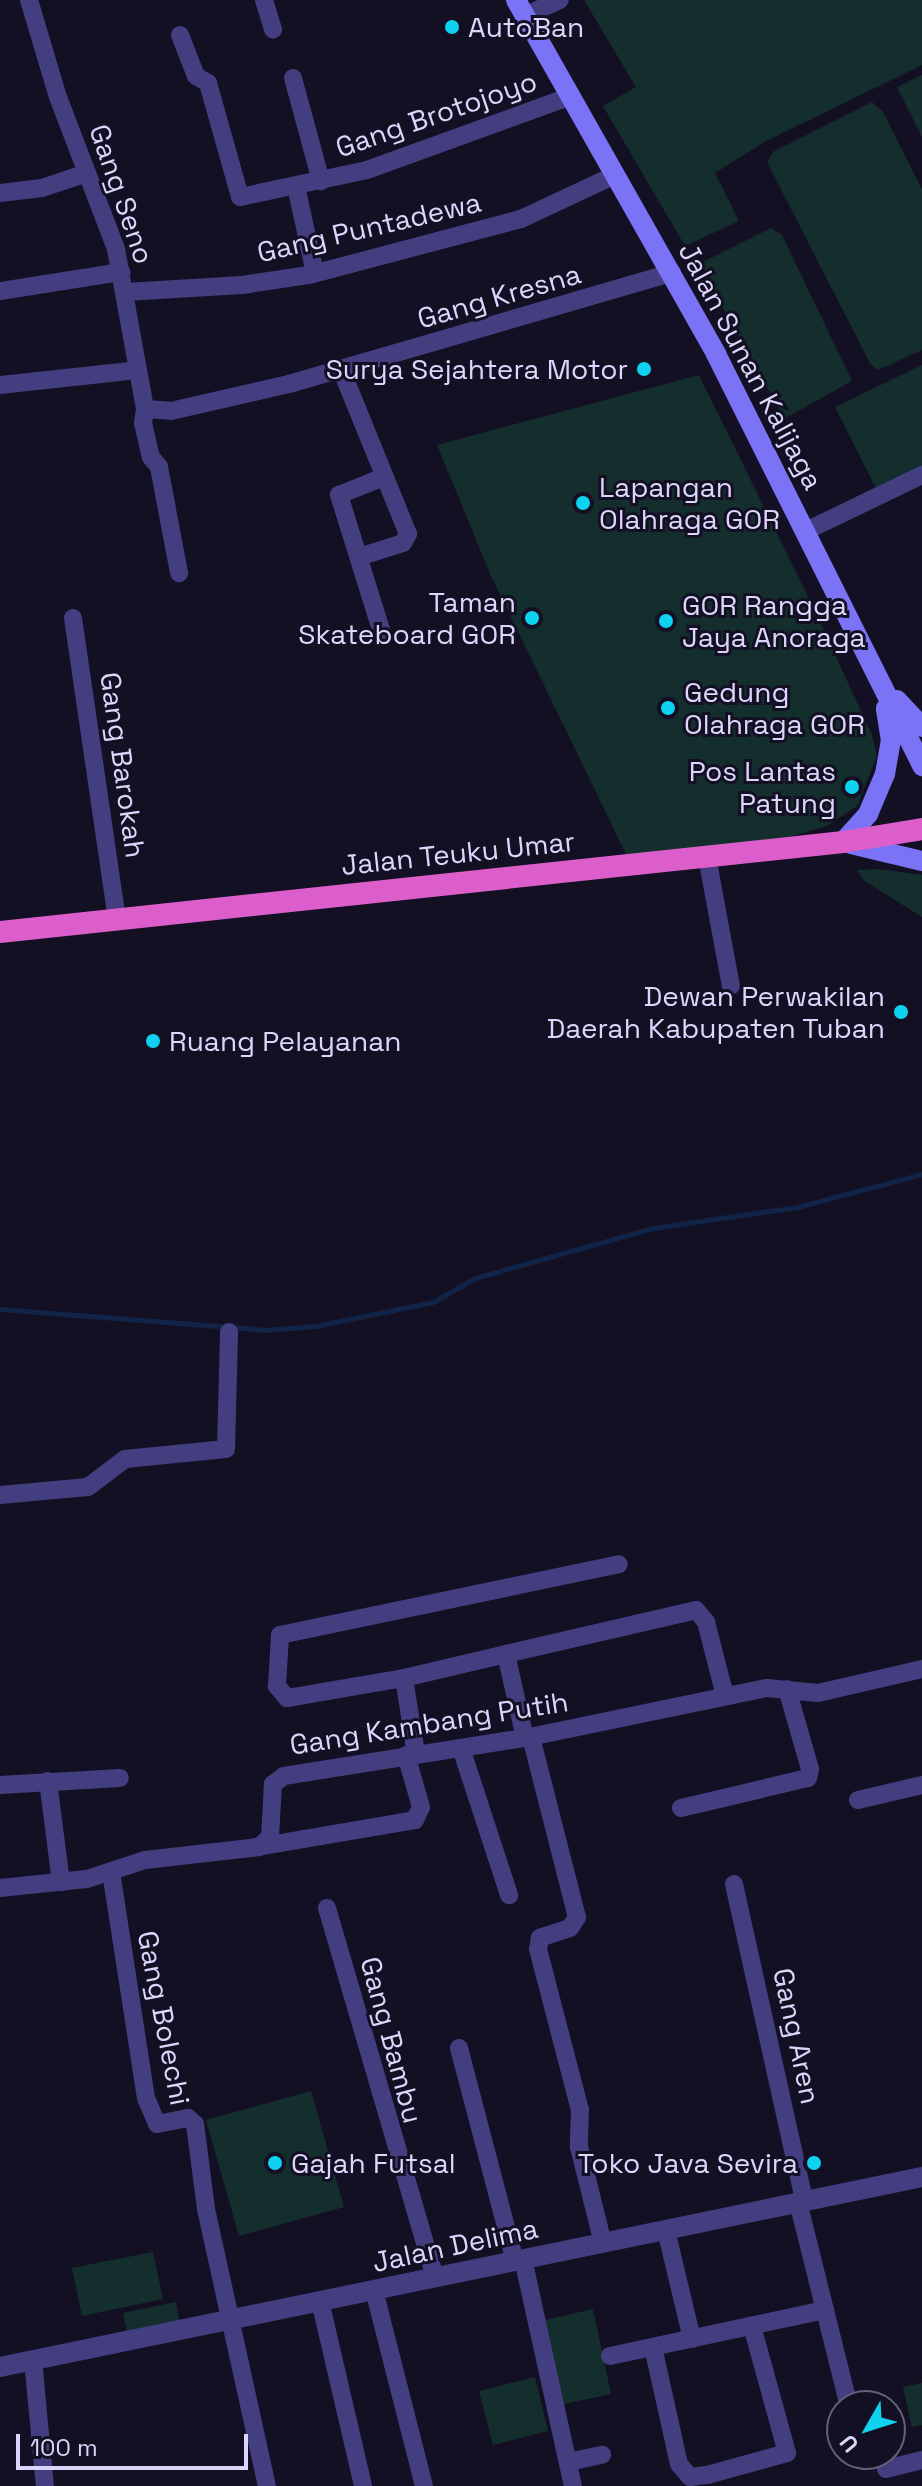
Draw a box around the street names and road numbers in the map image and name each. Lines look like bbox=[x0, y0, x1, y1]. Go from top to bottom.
street label: Gang Brotojoyo bbox=[331, 64, 541, 164]
street label: Gang Seno bbox=[82, 120, 162, 268]
street label: Gang Puntadewa bbox=[254, 185, 484, 269]
street label: Jalan Sunan Kalijaga bbox=[672, 237, 830, 495]
street label: Gang Kresna bbox=[413, 257, 585, 335]
street label: Gang Barokah bbox=[93, 670, 153, 860]
street label: Jalan Teuku Umar bbox=[339, 824, 577, 882]
street label: Gang Kambang Putih bbox=[287, 1684, 571, 1762]
street label: Gang Bolechi bbox=[131, 1928, 197, 2108]
street label: Gang Bambu bbox=[354, 1953, 430, 2127]
street label: Gang Aren bbox=[766, 1965, 828, 2107]
street label: Jalan Delima bbox=[369, 2211, 541, 2279]

